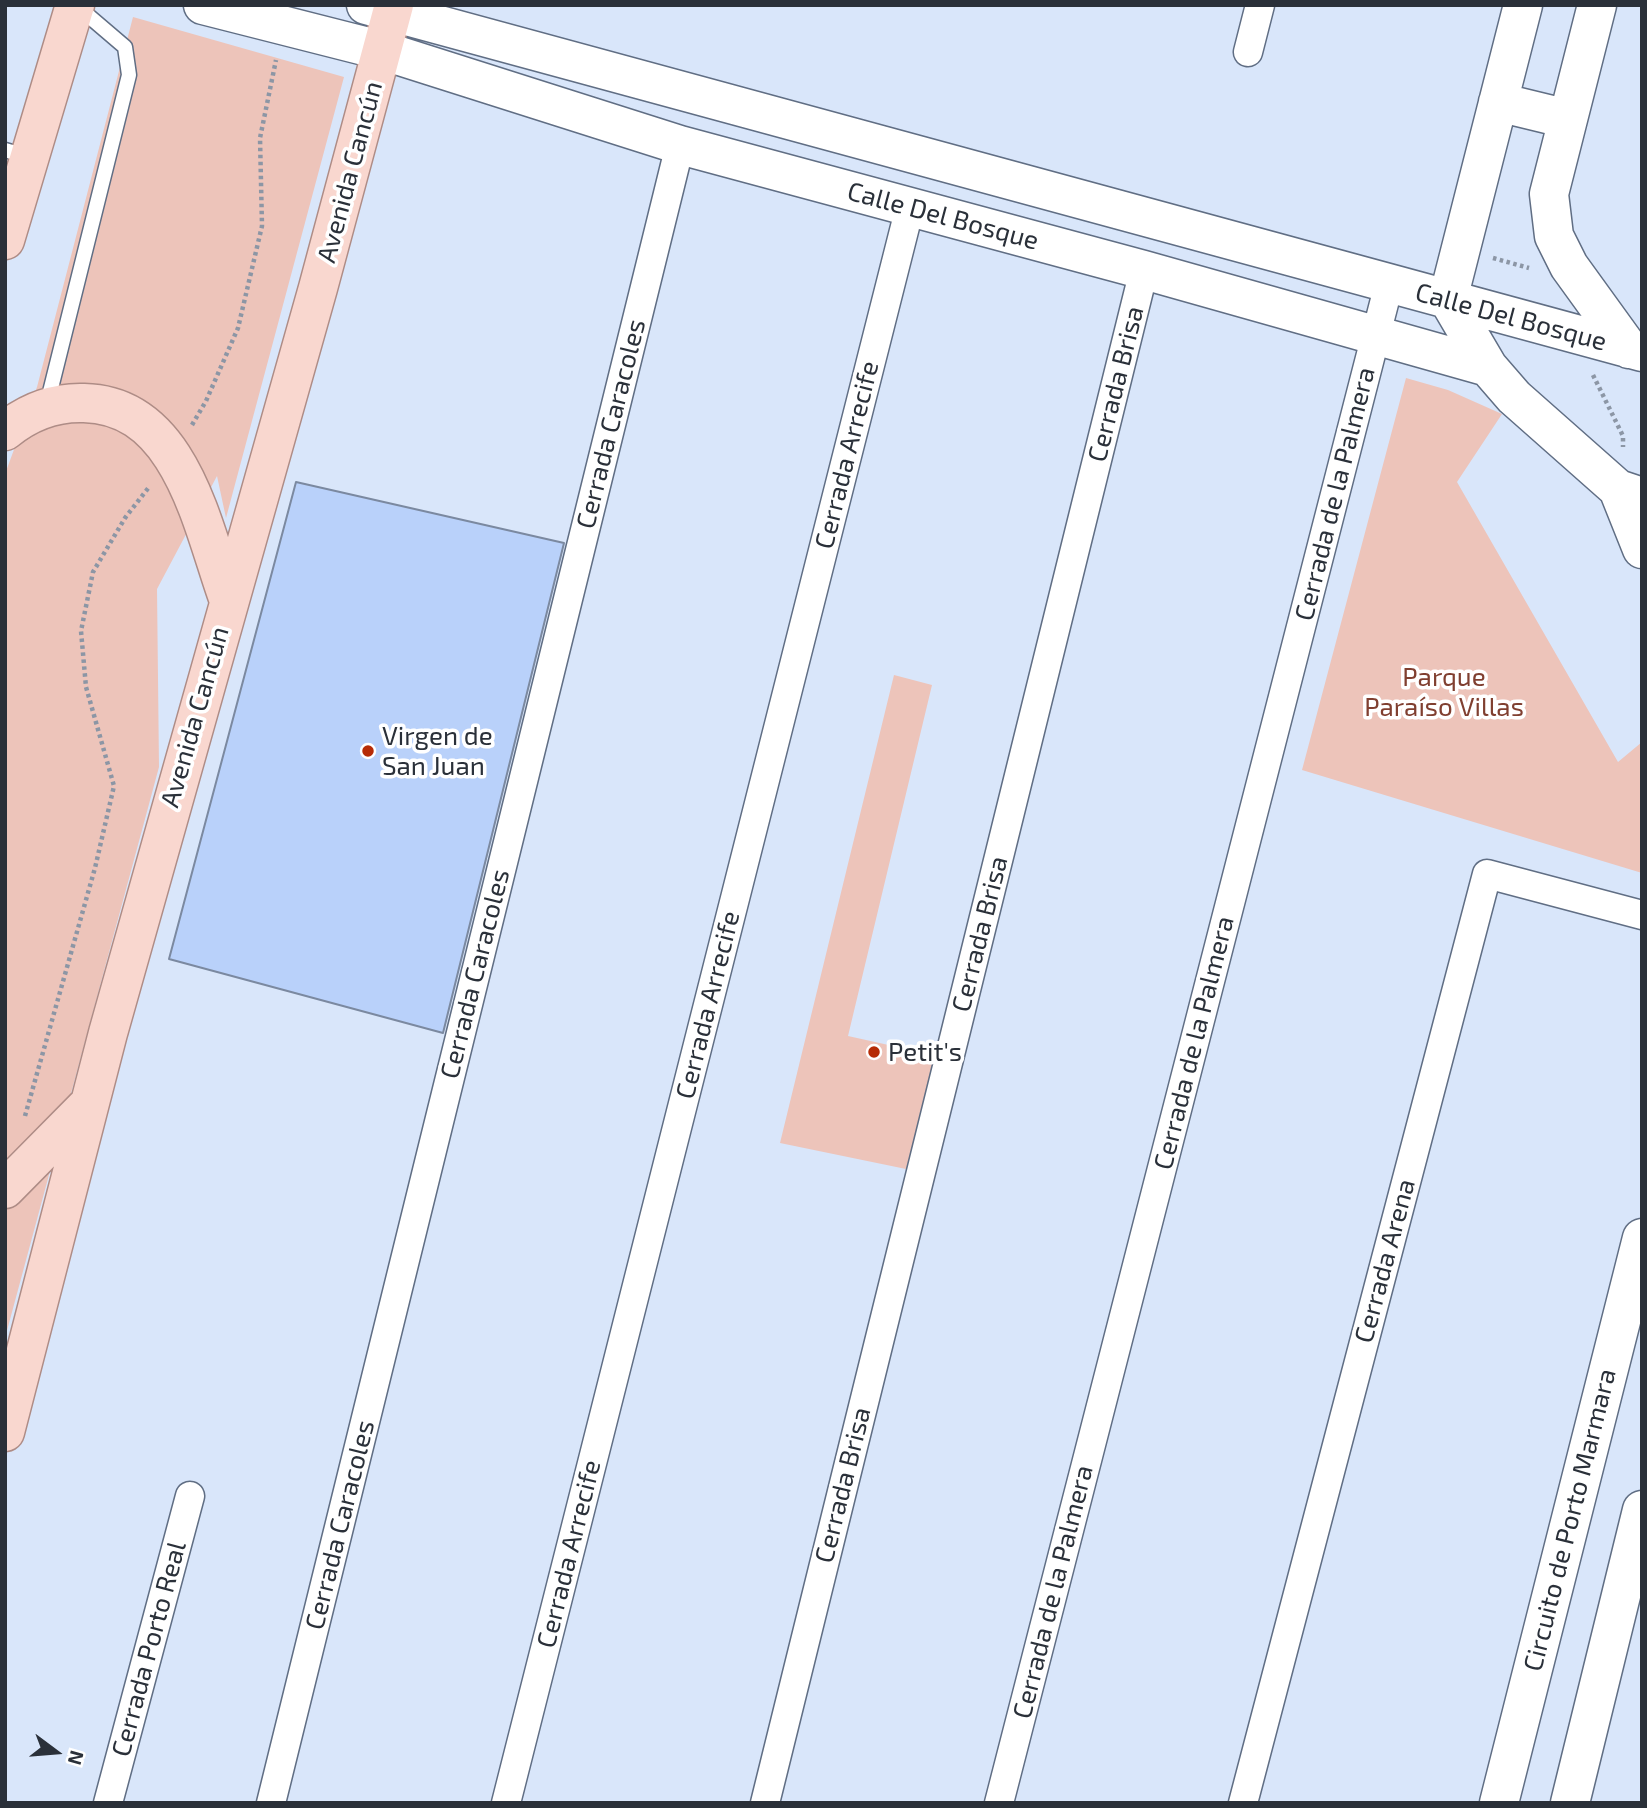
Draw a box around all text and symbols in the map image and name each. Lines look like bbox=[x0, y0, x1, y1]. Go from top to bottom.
street label: Avenida Cancún bbox=[311, 78, 389, 266]
street label: Calle Del Bosque bbox=[844, 175, 1042, 257]
street label: Calle Del Bosque bbox=[1412, 276, 1610, 358]
street label: Cerrada Brisa bbox=[1082, 303, 1150, 465]
street label: Cerrada Caracoles bbox=[570, 316, 652, 532]
street label: Cerrada Arrecife bbox=[809, 358, 885, 552]
street label: Cerrada de la Palmera bbox=[1288, 364, 1382, 624]
street label: Avenida Cancún bbox=[154, 623, 236, 811]
park label: Parque Paraíso Villas bbox=[1364, 661, 1524, 722]
place label: Virgen de San Juan bbox=[382, 720, 493, 782]
marker: Virgen de San Juan bbox=[360, 743, 376, 759]
street label: Cerrada Brisa bbox=[946, 853, 1014, 1015]
street label: Cerrada Caracoles bbox=[434, 866, 516, 1082]
street label: Cerrada Arrecife bbox=[670, 908, 746, 1102]
street label: Cerrada de la Palmera bbox=[1147, 913, 1241, 1173]
place label: Petit's bbox=[888, 1036, 962, 1068]
marker: Petit's bbox=[866, 1044, 882, 1060]
street label: Cerrada Arena bbox=[1348, 1176, 1422, 1346]
street label: Circuito de Porto Marmara bbox=[1517, 1366, 1623, 1674]
street label: Cerrada Brisa bbox=[809, 1404, 877, 1566]
street label: Cerrada Caracoles bbox=[299, 1417, 381, 1633]
street label: Cerrada Arrecife bbox=[531, 1457, 607, 1651]
street label: Cerrada de la Palmera bbox=[1006, 1462, 1100, 1722]
street label: Cerrada Porto Real bbox=[105, 1538, 193, 1760]
north arrow bbox=[21, 1717, 91, 1787]
text: N bbox=[64, 1748, 90, 1768]

